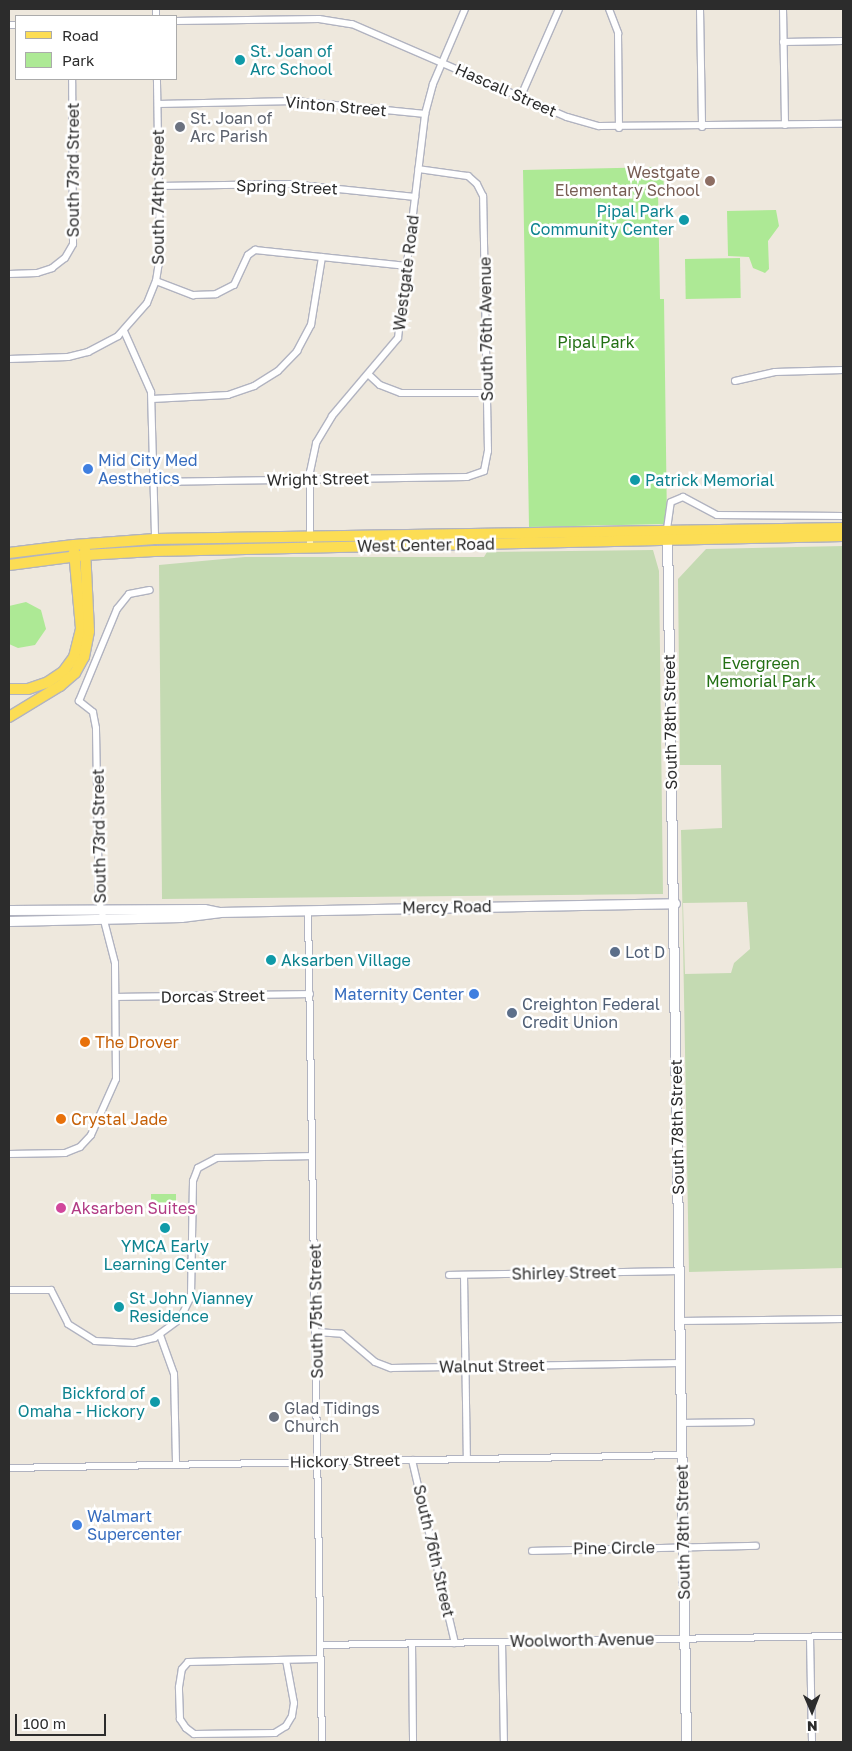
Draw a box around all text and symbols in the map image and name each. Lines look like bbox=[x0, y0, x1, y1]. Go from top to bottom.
legend bbox=[15, 15, 178, 80]
text: Road bbox=[62, 26, 99, 44]
place label: St. Joan of Arc School bbox=[250, 41, 333, 79]
text: Park bbox=[62, 51, 94, 69]
marker: St. Joan of Arc School bbox=[234, 54, 246, 66]
street label: Hascall Street bbox=[452, 59, 560, 121]
street label: Vinton Street bbox=[284, 92, 388, 120]
street label: South 73rd Street bbox=[63, 103, 83, 237]
place label: St. Joan of Arc Parish bbox=[190, 108, 272, 146]
marker: St. Joan of Arc Parish bbox=[174, 121, 186, 133]
street label: South 74th Street bbox=[148, 129, 168, 265]
place label: Westgate Elementary School bbox=[555, 162, 700, 200]
marker: Westgate Elementary School bbox=[704, 175, 716, 187]
street label: Spring Street bbox=[236, 176, 338, 198]
place label: Pipal Park Community Center bbox=[530, 201, 674, 239]
street label: Westgate Road bbox=[389, 214, 423, 332]
marker: Pipal Park Community Center bbox=[678, 214, 690, 226]
street label: South 76th Avenue bbox=[475, 257, 497, 401]
park label: Pipal Park bbox=[557, 332, 635, 352]
place label: Mid City Med Aesthetics bbox=[98, 450, 198, 488]
marker: Mid City Med Aesthetics bbox=[82, 463, 94, 475]
street label: Wright Street bbox=[266, 469, 370, 489]
place label: Patrick Memorial bbox=[645, 470, 774, 490]
marker: Patrick Memorial bbox=[629, 474, 641, 486]
street label: West Center Road bbox=[357, 534, 495, 556]
park label: Evergreen Memorial Park bbox=[706, 653, 816, 691]
street label: South 78th Street bbox=[659, 654, 681, 790]
street label: South 73rd Street bbox=[88, 768, 110, 904]
street label: Mercy Road bbox=[402, 897, 492, 917]
place label: Lot D bbox=[625, 942, 665, 962]
marker: Lot D bbox=[609, 946, 621, 958]
place label: Aksarben Village bbox=[281, 950, 411, 970]
marker: Aksarben Village bbox=[265, 954, 277, 966]
place label: Maternity Center bbox=[334, 984, 464, 1004]
street label: Dorcas Street bbox=[161, 985, 265, 1007]
marker: Maternity Center bbox=[468, 988, 480, 1000]
place label: Creighton Federal Credit Union bbox=[522, 994, 660, 1032]
marker: Creighton Federal Credit Union bbox=[506, 1007, 518, 1019]
place label: The Drover bbox=[95, 1032, 179, 1052]
marker: The Drover bbox=[79, 1036, 91, 1048]
street label: South 78th Street bbox=[666, 1059, 688, 1195]
place label: Crystal Jade bbox=[71, 1109, 168, 1129]
marker: Crystal Jade bbox=[55, 1113, 67, 1125]
place label: Aksarben Suites bbox=[71, 1198, 196, 1218]
marker: Aksarben Suites bbox=[55, 1202, 67, 1214]
marker: YMCA Early Learning Center bbox=[159, 1222, 171, 1234]
place label: YMCA Early Learning Center bbox=[103, 1236, 227, 1274]
street label: South 75th Street bbox=[305, 1243, 327, 1379]
street label: Shirley Street bbox=[511, 1262, 617, 1284]
place label: St John Vianney Residence bbox=[129, 1288, 253, 1326]
marker: St John Vianney Residence bbox=[113, 1301, 125, 1313]
street label: Walnut Street bbox=[439, 1355, 545, 1377]
place label: Bickford of Omaha - Hickory bbox=[18, 1383, 145, 1421]
marker: Bickford of Omaha - Hickory bbox=[149, 1396, 161, 1408]
place label: Glad Tidings Church bbox=[284, 1398, 380, 1436]
marker: Glad Tidings Church bbox=[268, 1411, 280, 1423]
street label: Hickory Street bbox=[290, 1450, 400, 1472]
street label: South 78th Street bbox=[672, 1464, 694, 1600]
street label: South 76th Street bbox=[409, 1483, 459, 1619]
place label: Walmart Supercenter bbox=[87, 1506, 182, 1544]
marker: Walmart Supercenter bbox=[71, 1519, 83, 1531]
street label: Pine Circle bbox=[573, 1538, 655, 1558]
street label: Woolworth Avenue bbox=[510, 1629, 654, 1651]
north arrow bbox=[787, 1686, 837, 1736]
scale bar bbox=[18, 1704, 109, 1736]
text: 100 m bbox=[23, 1714, 66, 1732]
text: N bbox=[807, 1718, 818, 1735]

